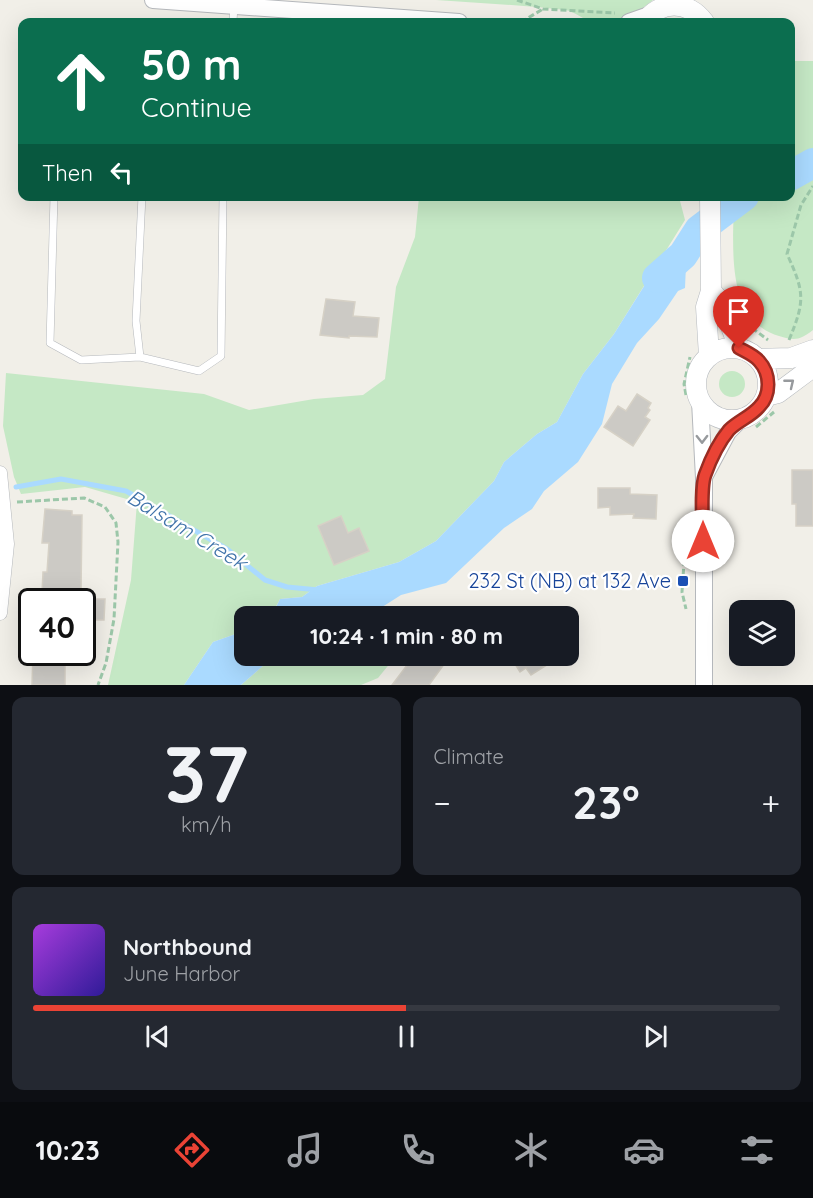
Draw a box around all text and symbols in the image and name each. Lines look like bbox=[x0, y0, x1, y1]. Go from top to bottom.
text: 50 m bbox=[141, 38, 241, 91]
icon: ahead bbox=[42, 42, 120, 120]
text: Continue bbox=[141, 90, 252, 124]
icon: left bbox=[105, 156, 138, 189]
text: Then bbox=[42, 159, 93, 187]
pin bbox=[713, 286, 764, 348]
icon: arrive bbox=[722, 295, 755, 328]
one-way arrow bbox=[783, 380, 794, 391]
one-way arrow bbox=[696, 435, 708, 444]
water label: Balsam Creek bbox=[123, 483, 254, 576]
position arrow bbox=[671, 509, 735, 573]
place label: 232 St (NB) at 132 Ave bbox=[468, 568, 671, 593]
marker: 232 St (NB) at 132 Ave bbox=[676, 574, 690, 588]
speed limit sign: 40 bbox=[18, 588, 96, 666]
map controls bbox=[729, 600, 795, 666]
button: layers bbox=[729, 600, 795, 666]
text: 10:24 · 1 min · 80 m bbox=[310, 622, 503, 650]
text: 37 bbox=[164, 724, 249, 822]
text: Climate bbox=[434, 744, 504, 769]
text: 23° bbox=[572, 774, 640, 830]
text: − bbox=[434, 782, 451, 823]
text: + bbox=[761, 782, 780, 823]
text: km/h bbox=[181, 812, 232, 837]
text: Northbound bbox=[123, 933, 252, 961]
text: June Harbor bbox=[123, 961, 240, 986]
icon: previous bbox=[141, 1020, 174, 1053]
icon: pause bbox=[390, 1020, 423, 1053]
icon: next bbox=[639, 1020, 672, 1053]
icon: directions bbox=[171, 1129, 213, 1171]
icon: music bbox=[284, 1129, 326, 1171]
icon: phone bbox=[397, 1129, 439, 1171]
icon: climate bbox=[510, 1129, 552, 1171]
icon: car bbox=[623, 1129, 665, 1171]
icon: filters bbox=[736, 1129, 778, 1171]
text: 10:23 bbox=[35, 1133, 100, 1167]

